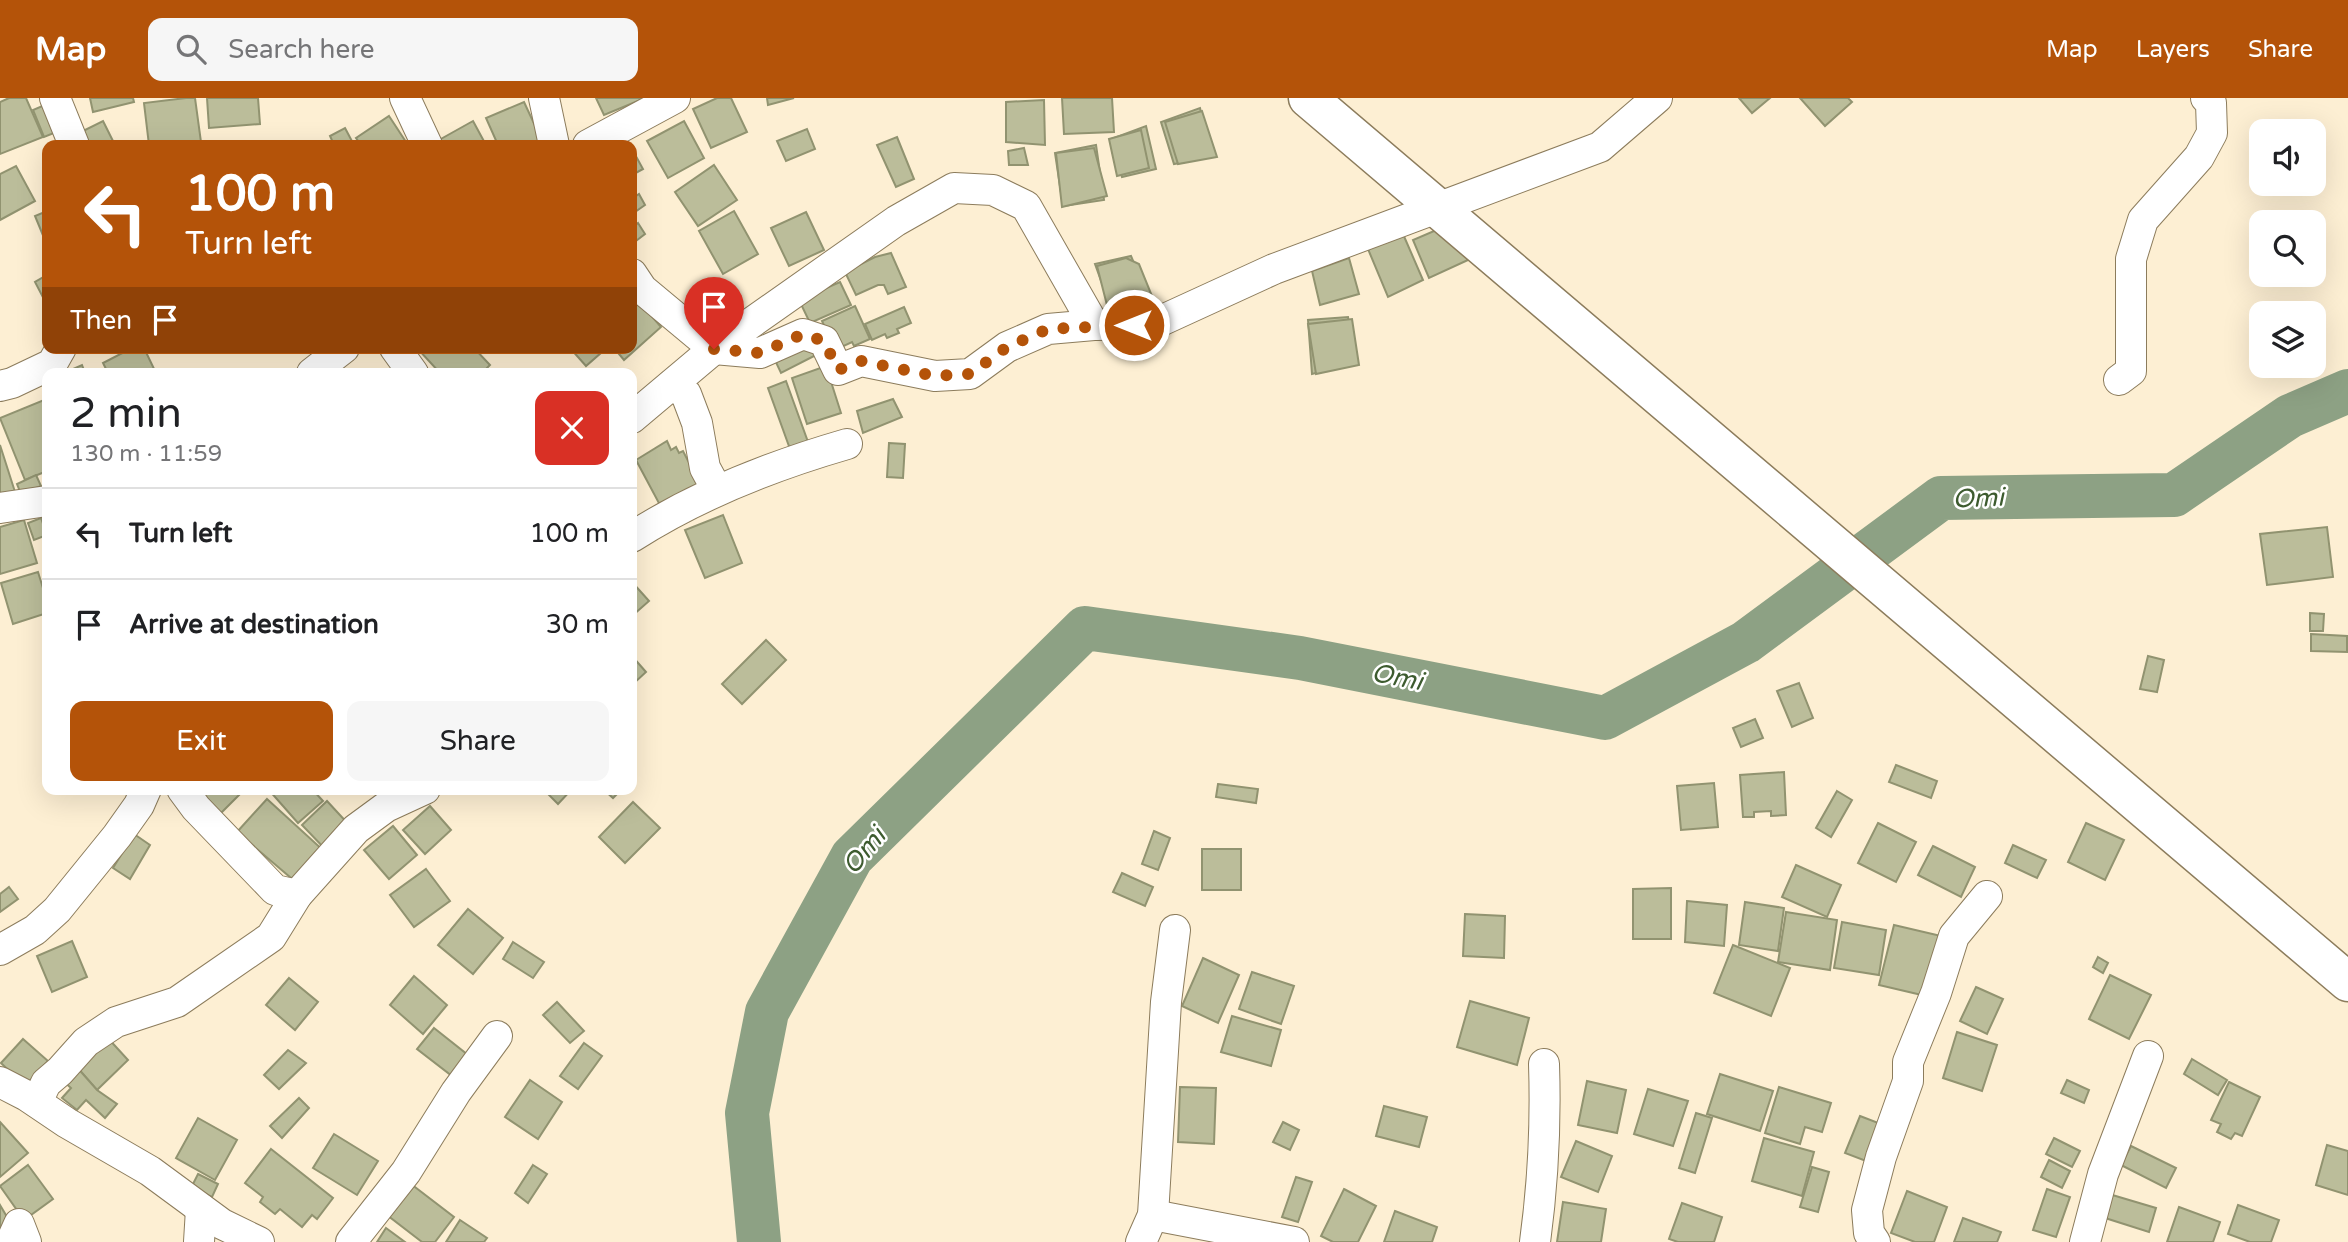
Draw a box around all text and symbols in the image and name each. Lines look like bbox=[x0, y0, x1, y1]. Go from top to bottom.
search box bbox=[148, 18, 638, 81]
text: Map bbox=[35, 30, 106, 69]
icon: search bbox=[172, 30, 210, 68]
text: Search here bbox=[228, 34, 374, 65]
text: Map bbox=[2046, 35, 2098, 64]
text: Layers bbox=[2136, 35, 2210, 64]
text: Share bbox=[2248, 35, 2313, 64]
map controls bbox=[2249, 119, 2326, 378]
button: sound bbox=[2249, 119, 2326, 196]
text: 100 m bbox=[185, 165, 335, 224]
icon: left bbox=[70, 168, 161, 259]
button: search bbox=[2249, 210, 2326, 287]
text: Turn left bbox=[185, 225, 312, 263]
pin bbox=[684, 277, 744, 349]
icon: arrive bbox=[695, 288, 733, 326]
position arrow bbox=[1097, 288, 1171, 362]
icon: arrive bbox=[146, 301, 184, 339]
button: layers bbox=[2249, 301, 2326, 378]
text: Then bbox=[70, 305, 132, 336]
text: 2 min bbox=[70, 388, 182, 439]
button: close bbox=[535, 391, 609, 465]
text: 130 m · 11:59 bbox=[70, 440, 222, 468]
water label: Omi bbox=[1952, 481, 2008, 514]
icon: left bbox=[70, 515, 108, 553]
text: Turn left bbox=[129, 518, 232, 549]
text: 100 m bbox=[529, 518, 609, 549]
icon: arrive bbox=[70, 606, 108, 644]
text: Arrive at destination bbox=[129, 609, 379, 640]
text: 30 m bbox=[546, 609, 609, 640]
water label: Omi bbox=[1369, 657, 1429, 698]
button: Exit bbox=[70, 701, 333, 781]
button: Share bbox=[347, 701, 609, 781]
water label: Omi bbox=[836, 819, 895, 881]

